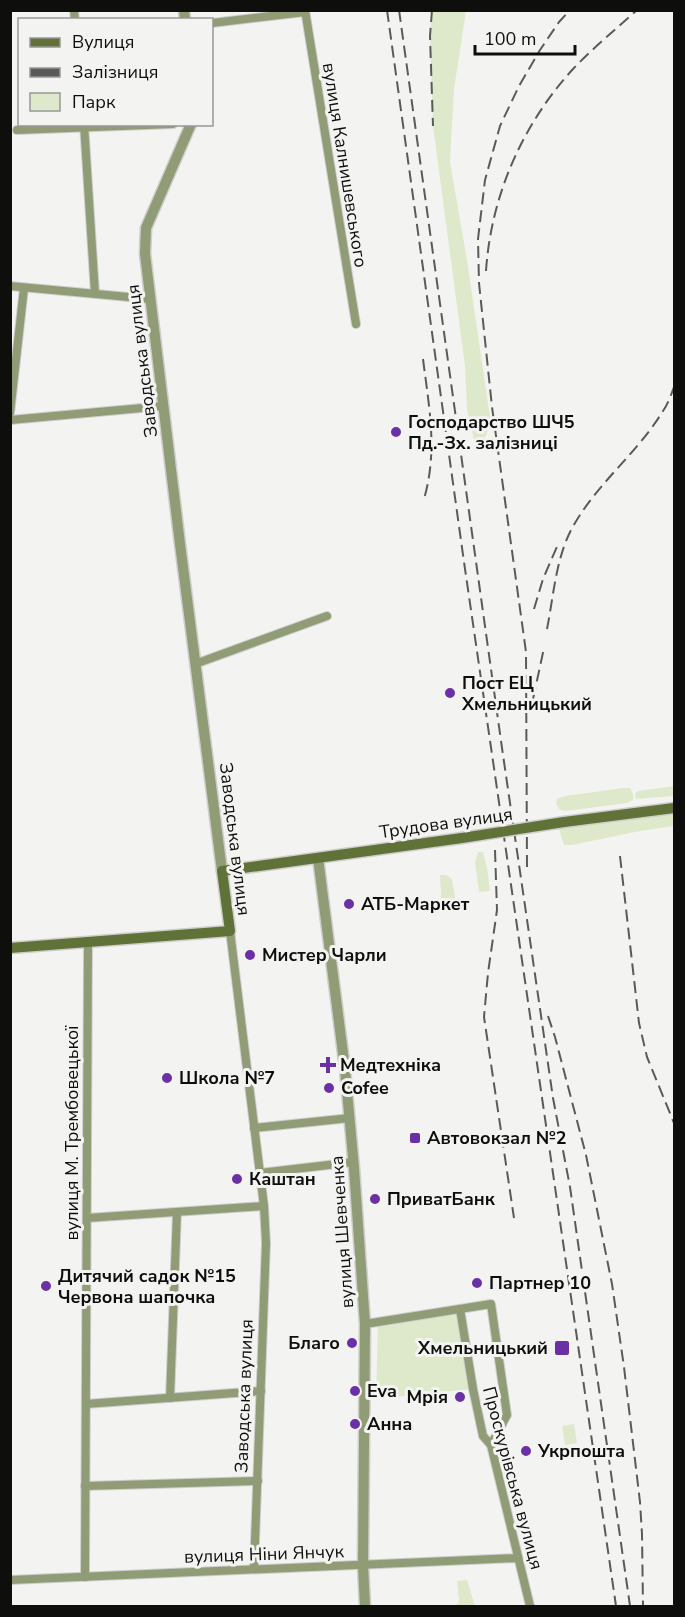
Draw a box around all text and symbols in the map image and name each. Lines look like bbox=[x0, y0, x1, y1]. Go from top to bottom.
legend bbox=[18, 18, 213, 126]
scale bar bbox=[475, 18, 576, 56]
text: 100 m bbox=[484, 27, 536, 51]
text: Вулиця bbox=[72, 30, 134, 54]
text: Залізниця bbox=[72, 60, 158, 84]
street label: вулиця Калнишевського bbox=[317, 61, 373, 269]
text: Парк bbox=[72, 90, 116, 114]
street label: Заводська вулиця bbox=[121, 283, 163, 439]
place label: Господарство ШЧ5 Пд.-Зх. залізниці bbox=[408, 410, 575, 455]
marker: Господарство ШЧ5 Пд.-Зх. залізниці bbox=[389, 425, 403, 439]
place label: Пост ЕЦ Хмельницький bbox=[461, 671, 592, 716]
marker: Пост ЕЦ Хмельницький bbox=[443, 686, 457, 700]
street label: Заводська вулиця bbox=[214, 761, 256, 917]
street label: Трудова вулиця bbox=[378, 802, 514, 844]
place label: АТБ-Маркет bbox=[361, 892, 470, 916]
marker: АТБ-Маркет bbox=[342, 897, 356, 911]
place label: Мистер Чарли bbox=[262, 943, 387, 967]
marker: Мистер Чарли bbox=[243, 948, 257, 962]
street label: вулиця М. Трембовецької bbox=[60, 1025, 84, 1240]
place label: Медтехніка bbox=[340, 1053, 441, 1077]
marker: Медтехніка bbox=[321, 1058, 335, 1072]
place label: Школа №7 bbox=[179, 1066, 275, 1090]
marker: Школа №7 bbox=[160, 1071, 174, 1085]
place label: Cofee bbox=[341, 1076, 389, 1100]
marker: Cofee bbox=[322, 1081, 336, 1095]
place label: Автовокзал №2 bbox=[427, 1126, 566, 1150]
marker: Автовокзал №2 bbox=[408, 1131, 422, 1145]
street label: вулиця Шевченка bbox=[325, 1155, 359, 1309]
place label: Каштан bbox=[249, 1167, 316, 1191]
marker: Каштан bbox=[230, 1172, 244, 1186]
place label: ПриватБанк bbox=[387, 1187, 496, 1211]
marker: ПриватБанк bbox=[368, 1192, 382, 1206]
place label: Дитячий садок №15 Червона шапочка bbox=[58, 1264, 236, 1309]
place label: Партнер 10 bbox=[489, 1271, 591, 1295]
marker: Партнер 10 bbox=[470, 1276, 484, 1290]
marker: Дитячий садок №15 Червона шапочка bbox=[39, 1279, 53, 1293]
street label: Заводська вулиця bbox=[229, 1319, 259, 1473]
place label: Благо bbox=[288, 1331, 340, 1355]
marker: Благо bbox=[345, 1336, 359, 1350]
place label: Хмельницький bbox=[417, 1336, 548, 1360]
marker: Хмельницький bbox=[553, 1339, 571, 1357]
place label: Eva bbox=[367, 1379, 397, 1403]
marker: Eva bbox=[348, 1384, 362, 1398]
street label: Проскурівська вулиця bbox=[477, 1384, 549, 1572]
place label: Мрія bbox=[406, 1385, 448, 1409]
marker: Мрія bbox=[453, 1390, 467, 1404]
place label: Анна bbox=[367, 1412, 412, 1436]
marker: Анна bbox=[348, 1417, 362, 1431]
place label: Укрпошта bbox=[537, 1439, 625, 1463]
marker: Укрпошта bbox=[519, 1444, 533, 1458]
street label: вулиця Ніни Янчук bbox=[184, 1539, 345, 1569]

